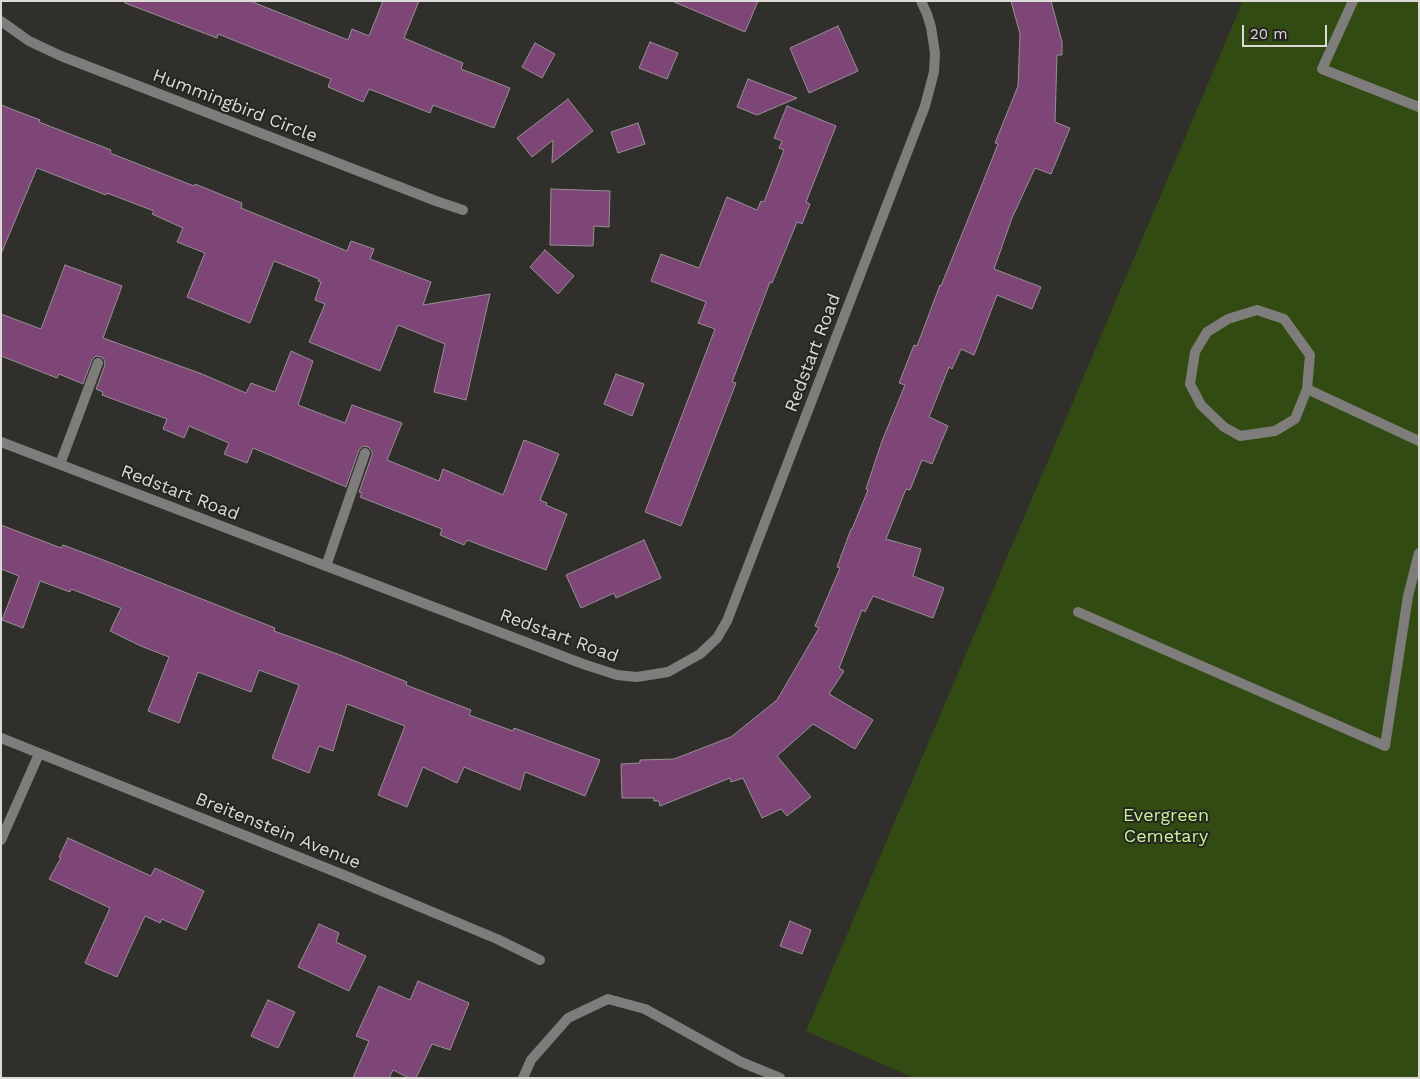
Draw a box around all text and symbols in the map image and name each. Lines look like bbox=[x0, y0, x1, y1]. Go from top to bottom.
scale bar bbox=[1245, 15, 1330, 47]
text: 20 m bbox=[1250, 25, 1288, 43]
street label: Hummingbird Circle bbox=[150, 65, 320, 147]
street label: Redstart Road bbox=[781, 291, 845, 415]
street label: Redstart Road bbox=[118, 461, 242, 525]
street label: Redstart Road bbox=[497, 604, 621, 668]
street label: Breitenstein Avenue bbox=[192, 788, 364, 874]
park label: Evergreen Cemetary bbox=[1123, 805, 1209, 848]

